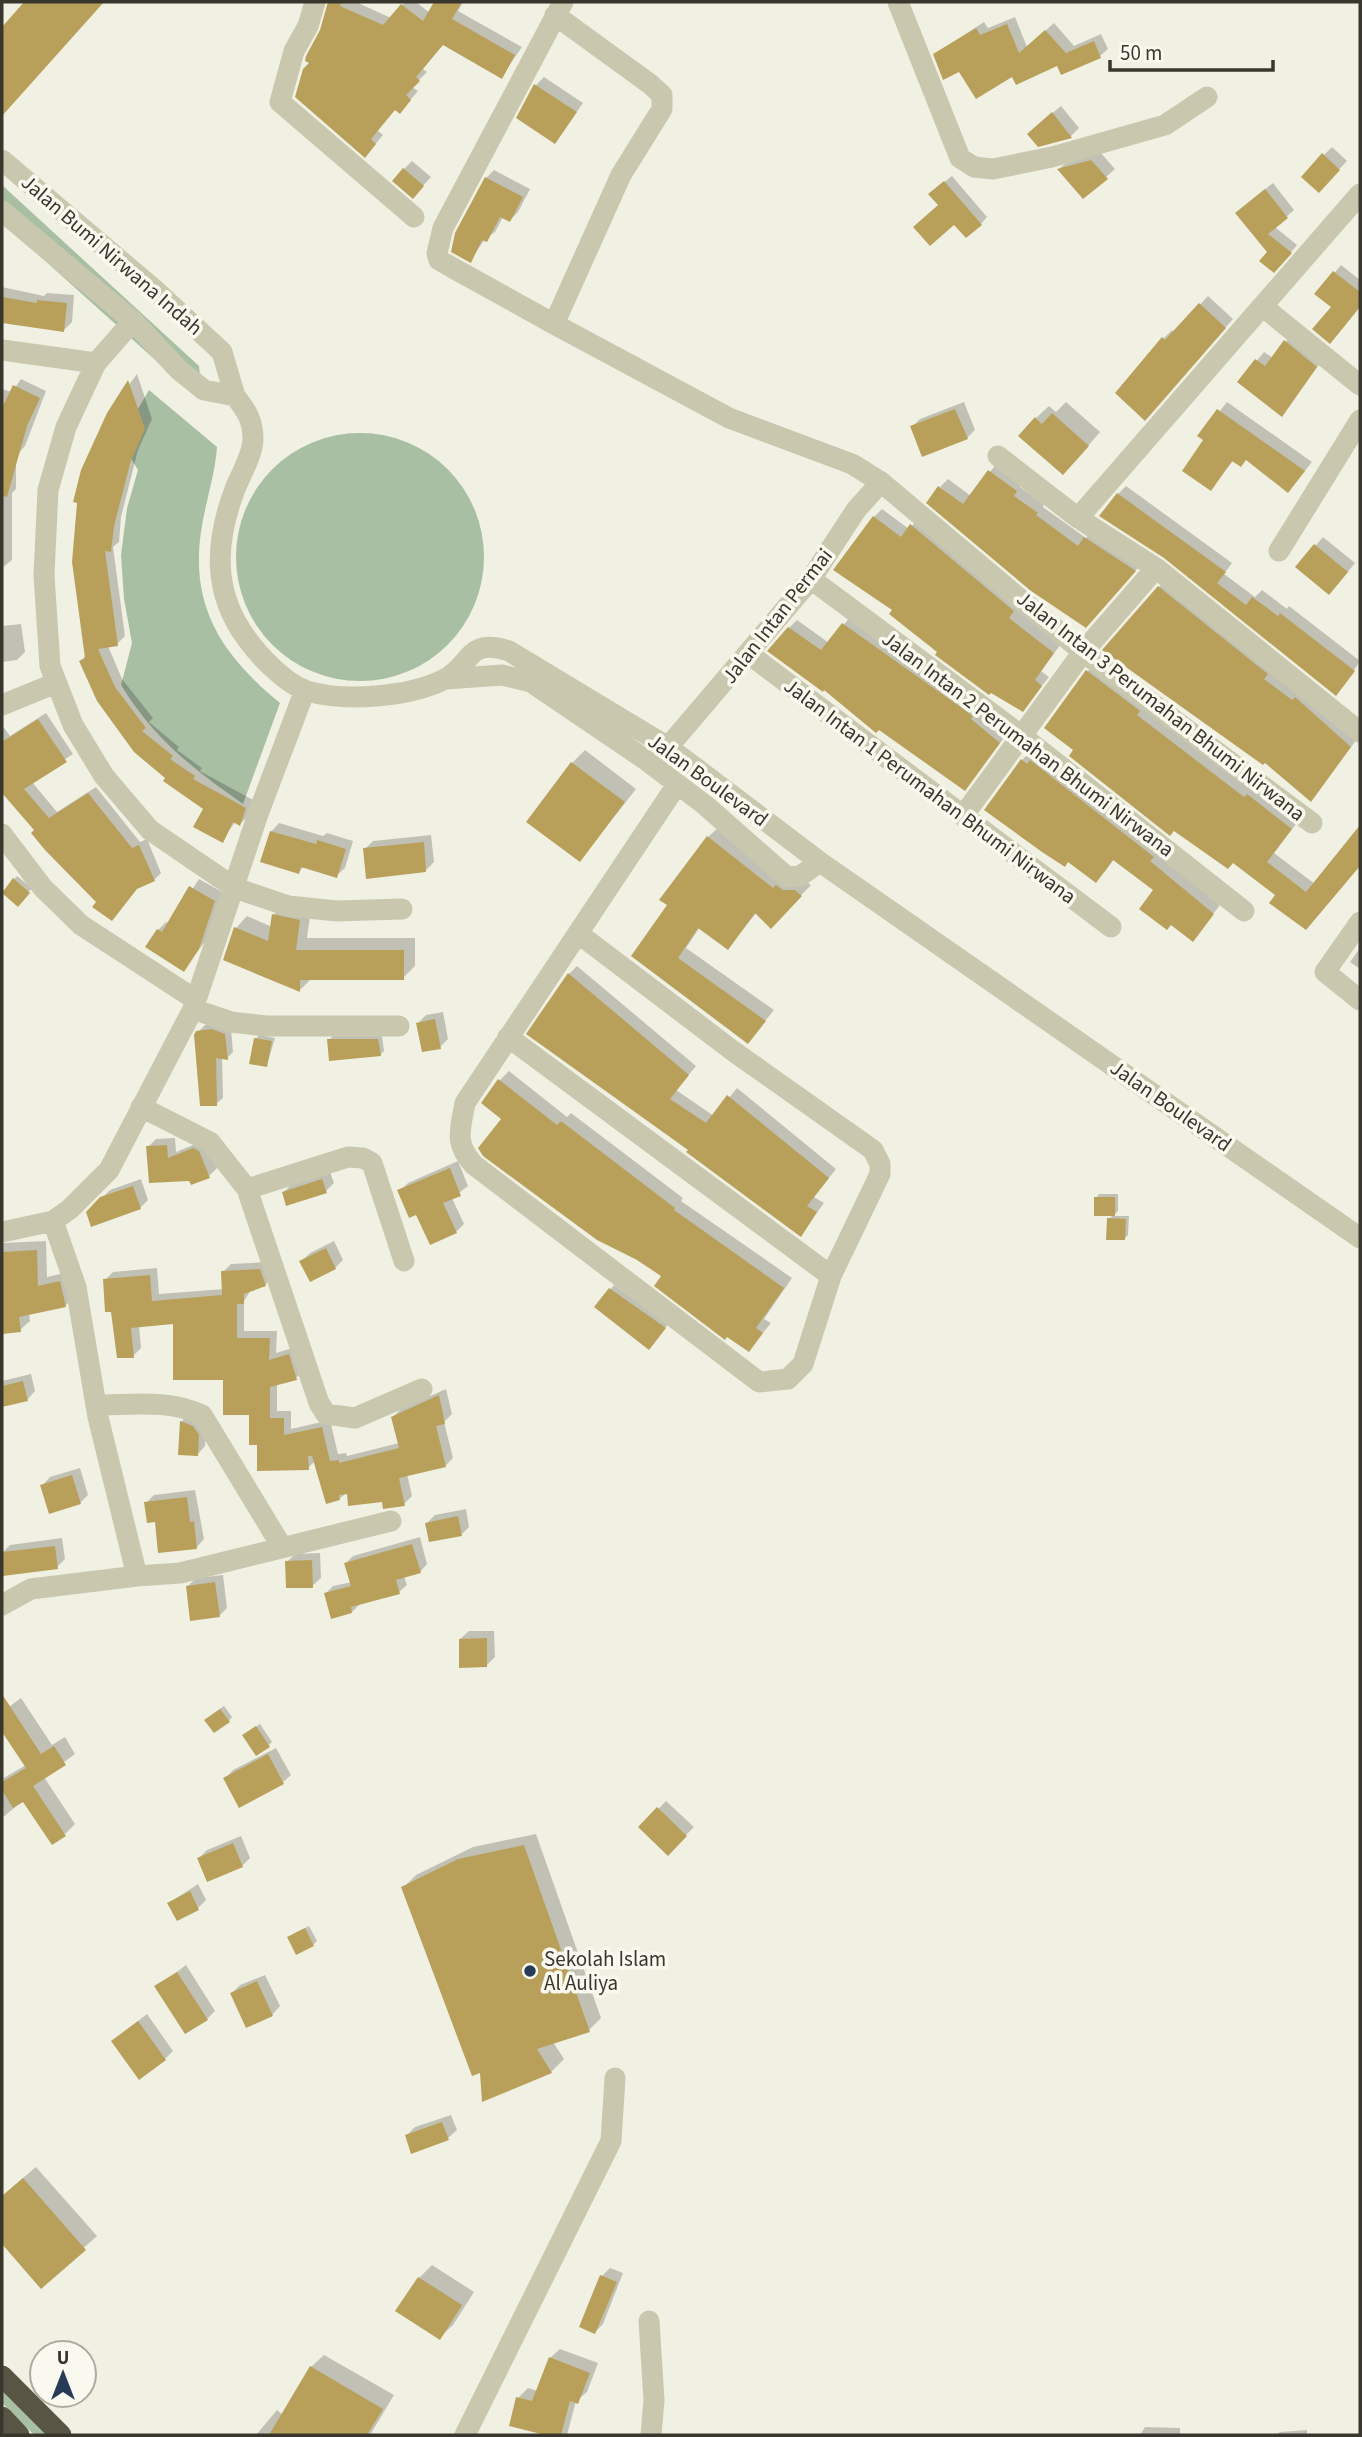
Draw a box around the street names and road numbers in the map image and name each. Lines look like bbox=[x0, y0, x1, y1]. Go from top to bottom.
street label: Jalan Bumi Nirwana Indah bbox=[15, 168, 209, 342]
street label: Jalan Intan Permai bbox=[715, 542, 839, 690]
street label: Jalan Intan 3 Perumahan Bhumi Nirwana bbox=[1010, 584, 1312, 828]
street label: Jalan Intan 2 Perumahan Bhumi Nirwana bbox=[876, 624, 1180, 864]
street label: Jalan Intan 1 Perumahan Bhumi Nirwana bbox=[778, 671, 1082, 911]
street label: Jalan Boulevard bbox=[642, 726, 774, 834]
street label: Jalan Boulevard bbox=[1104, 1053, 1238, 1159]

